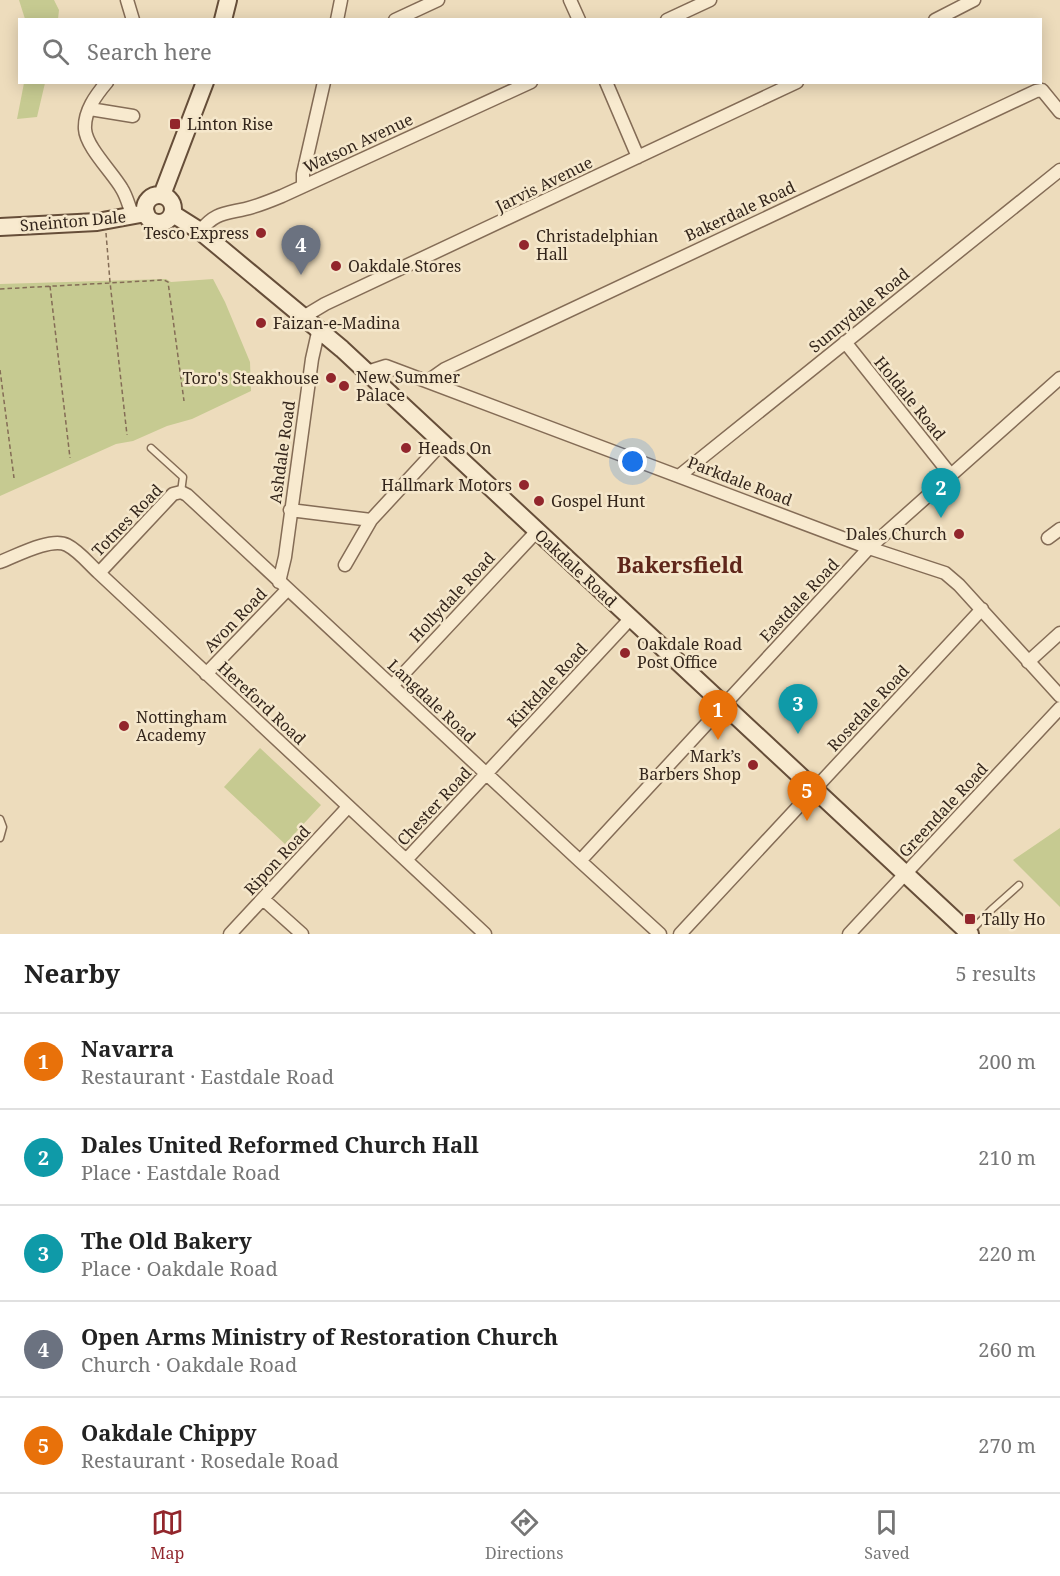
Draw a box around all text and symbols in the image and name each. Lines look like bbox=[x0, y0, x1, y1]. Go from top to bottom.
search box bbox=[18, 18, 1042, 84]
icon: search bbox=[39, 35, 72, 68]
text: Search here bbox=[87, 36, 212, 66]
street label: Watson Avenue bbox=[300, 108, 416, 178]
place label: Linton Rise bbox=[187, 113, 273, 135]
marker: Linton Rise bbox=[168, 117, 182, 131]
street label: Jarvis Avenue bbox=[491, 151, 596, 217]
street label: Bakerdale Road bbox=[681, 176, 799, 246]
street label: Sneinton Dale bbox=[19, 205, 127, 237]
place label: Tesco Express bbox=[143, 222, 249, 244]
place label: Christadelphian Hall bbox=[536, 225, 658, 265]
marker: Tesco Express bbox=[254, 226, 268, 240]
pin: 4 bbox=[282, 226, 320, 275]
marker: Christadelphian Hall bbox=[517, 238, 531, 252]
place label: Oakdale Stores bbox=[348, 255, 461, 277]
marker: Oakdale Stores bbox=[329, 259, 343, 273]
street label: Sunnydale Road bbox=[804, 263, 914, 357]
place label: Faizan-e-Madina bbox=[273, 312, 400, 334]
marker: Faizan-e-Madina bbox=[254, 316, 268, 330]
street label: Holdale Road bbox=[869, 351, 951, 445]
place label: New Summer Palace bbox=[356, 366, 460, 406]
place label: Toro's Steakhouse bbox=[183, 367, 319, 389]
marker: Toro's Steakhouse bbox=[324, 371, 338, 385]
marker: New Summer Palace bbox=[337, 379, 351, 393]
street label: Ashdale Road bbox=[264, 399, 300, 505]
place label: Heads On bbox=[418, 437, 492, 459]
marker: Heads On bbox=[399, 441, 413, 455]
your location bbox=[618, 447, 647, 476]
street label: Parkdale Road bbox=[685, 451, 796, 511]
pin: 2 bbox=[922, 468, 960, 518]
place label: Hallmark Motors bbox=[381, 474, 512, 496]
marker: Hallmark Motors bbox=[517, 478, 531, 492]
street label: Totnes Road bbox=[87, 479, 167, 561]
place label: Gospel Hunt bbox=[551, 490, 646, 512]
marker: Gospel Hunt bbox=[532, 494, 546, 508]
place label: Dales Church bbox=[846, 523, 947, 545]
street label: Oakdale Road bbox=[530, 524, 622, 612]
marker: Dales Church bbox=[952, 527, 966, 541]
street label: Hollydale Road bbox=[404, 547, 500, 647]
district label: Bakersfield bbox=[617, 549, 743, 579]
street label: Eastdale Road bbox=[755, 553, 844, 647]
street label: Avon Road bbox=[199, 583, 271, 657]
place label: Oakdale Road Post Office bbox=[637, 633, 742, 673]
street label: Kirkdale Road bbox=[502, 638, 592, 732]
marker: Oakdale Road Post Office bbox=[618, 646, 632, 660]
street label: Langdale Road bbox=[383, 654, 481, 748]
street label: Hereford Road bbox=[213, 657, 311, 750]
street label: Rosedale Road bbox=[822, 660, 914, 756]
pin: 3 bbox=[778, 684, 818, 734]
pin: 1 bbox=[698, 690, 738, 740]
place label: Nottingham Academy bbox=[136, 706, 227, 746]
marker: Nottingham Academy bbox=[117, 719, 131, 733]
place label: Mark’s Barbers Shop bbox=[639, 745, 741, 785]
marker: Mark’s Barbers Shop bbox=[746, 758, 760, 772]
street label: Greendale Road bbox=[894, 758, 993, 862]
street label: Chester Road bbox=[392, 762, 476, 850]
pin: 5 bbox=[788, 772, 826, 821]
street label: Ripon Road bbox=[239, 820, 315, 900]
place label: Tally Ho bbox=[982, 908, 1045, 930]
marker: Tally Ho bbox=[963, 912, 977, 926]
text: Nearby bbox=[24, 955, 120, 991]
text: 5 results bbox=[956, 960, 1036, 987]
text: Navarra bbox=[81, 1033, 174, 1063]
text: 1 bbox=[38, 1048, 49, 1075]
text: 200 m bbox=[978, 1048, 1036, 1075]
text: Restaurant · Eastdale Road bbox=[81, 1063, 334, 1090]
text: Dales United Reformed Church Hall bbox=[81, 1129, 479, 1159]
text: 2 bbox=[38, 1144, 49, 1171]
text: 210 m bbox=[978, 1144, 1036, 1171]
text: Place · Eastdale Road bbox=[81, 1159, 280, 1186]
text: The Old Bakery bbox=[81, 1225, 252, 1255]
text: 3 bbox=[38, 1240, 49, 1267]
text: 220 m bbox=[978, 1240, 1036, 1267]
text: Place · Oakdale Road bbox=[81, 1255, 278, 1282]
text: Open Arms Ministry of Restoration Church bbox=[81, 1321, 558, 1351]
text: 4 bbox=[38, 1336, 49, 1363]
text: 260 m bbox=[978, 1336, 1036, 1363]
text: Church · Oakdale Road bbox=[81, 1351, 297, 1378]
text: Oakdale Chippy bbox=[81, 1417, 256, 1447]
text: 5 bbox=[38, 1432, 49, 1459]
text: 270 m bbox=[978, 1432, 1036, 1459]
text: Restaurant · Rosedale Road bbox=[81, 1447, 339, 1474]
tab: Map bbox=[150, 1506, 184, 1564]
tab: Directions bbox=[485, 1506, 563, 1564]
tab: Saved bbox=[864, 1506, 910, 1564]

